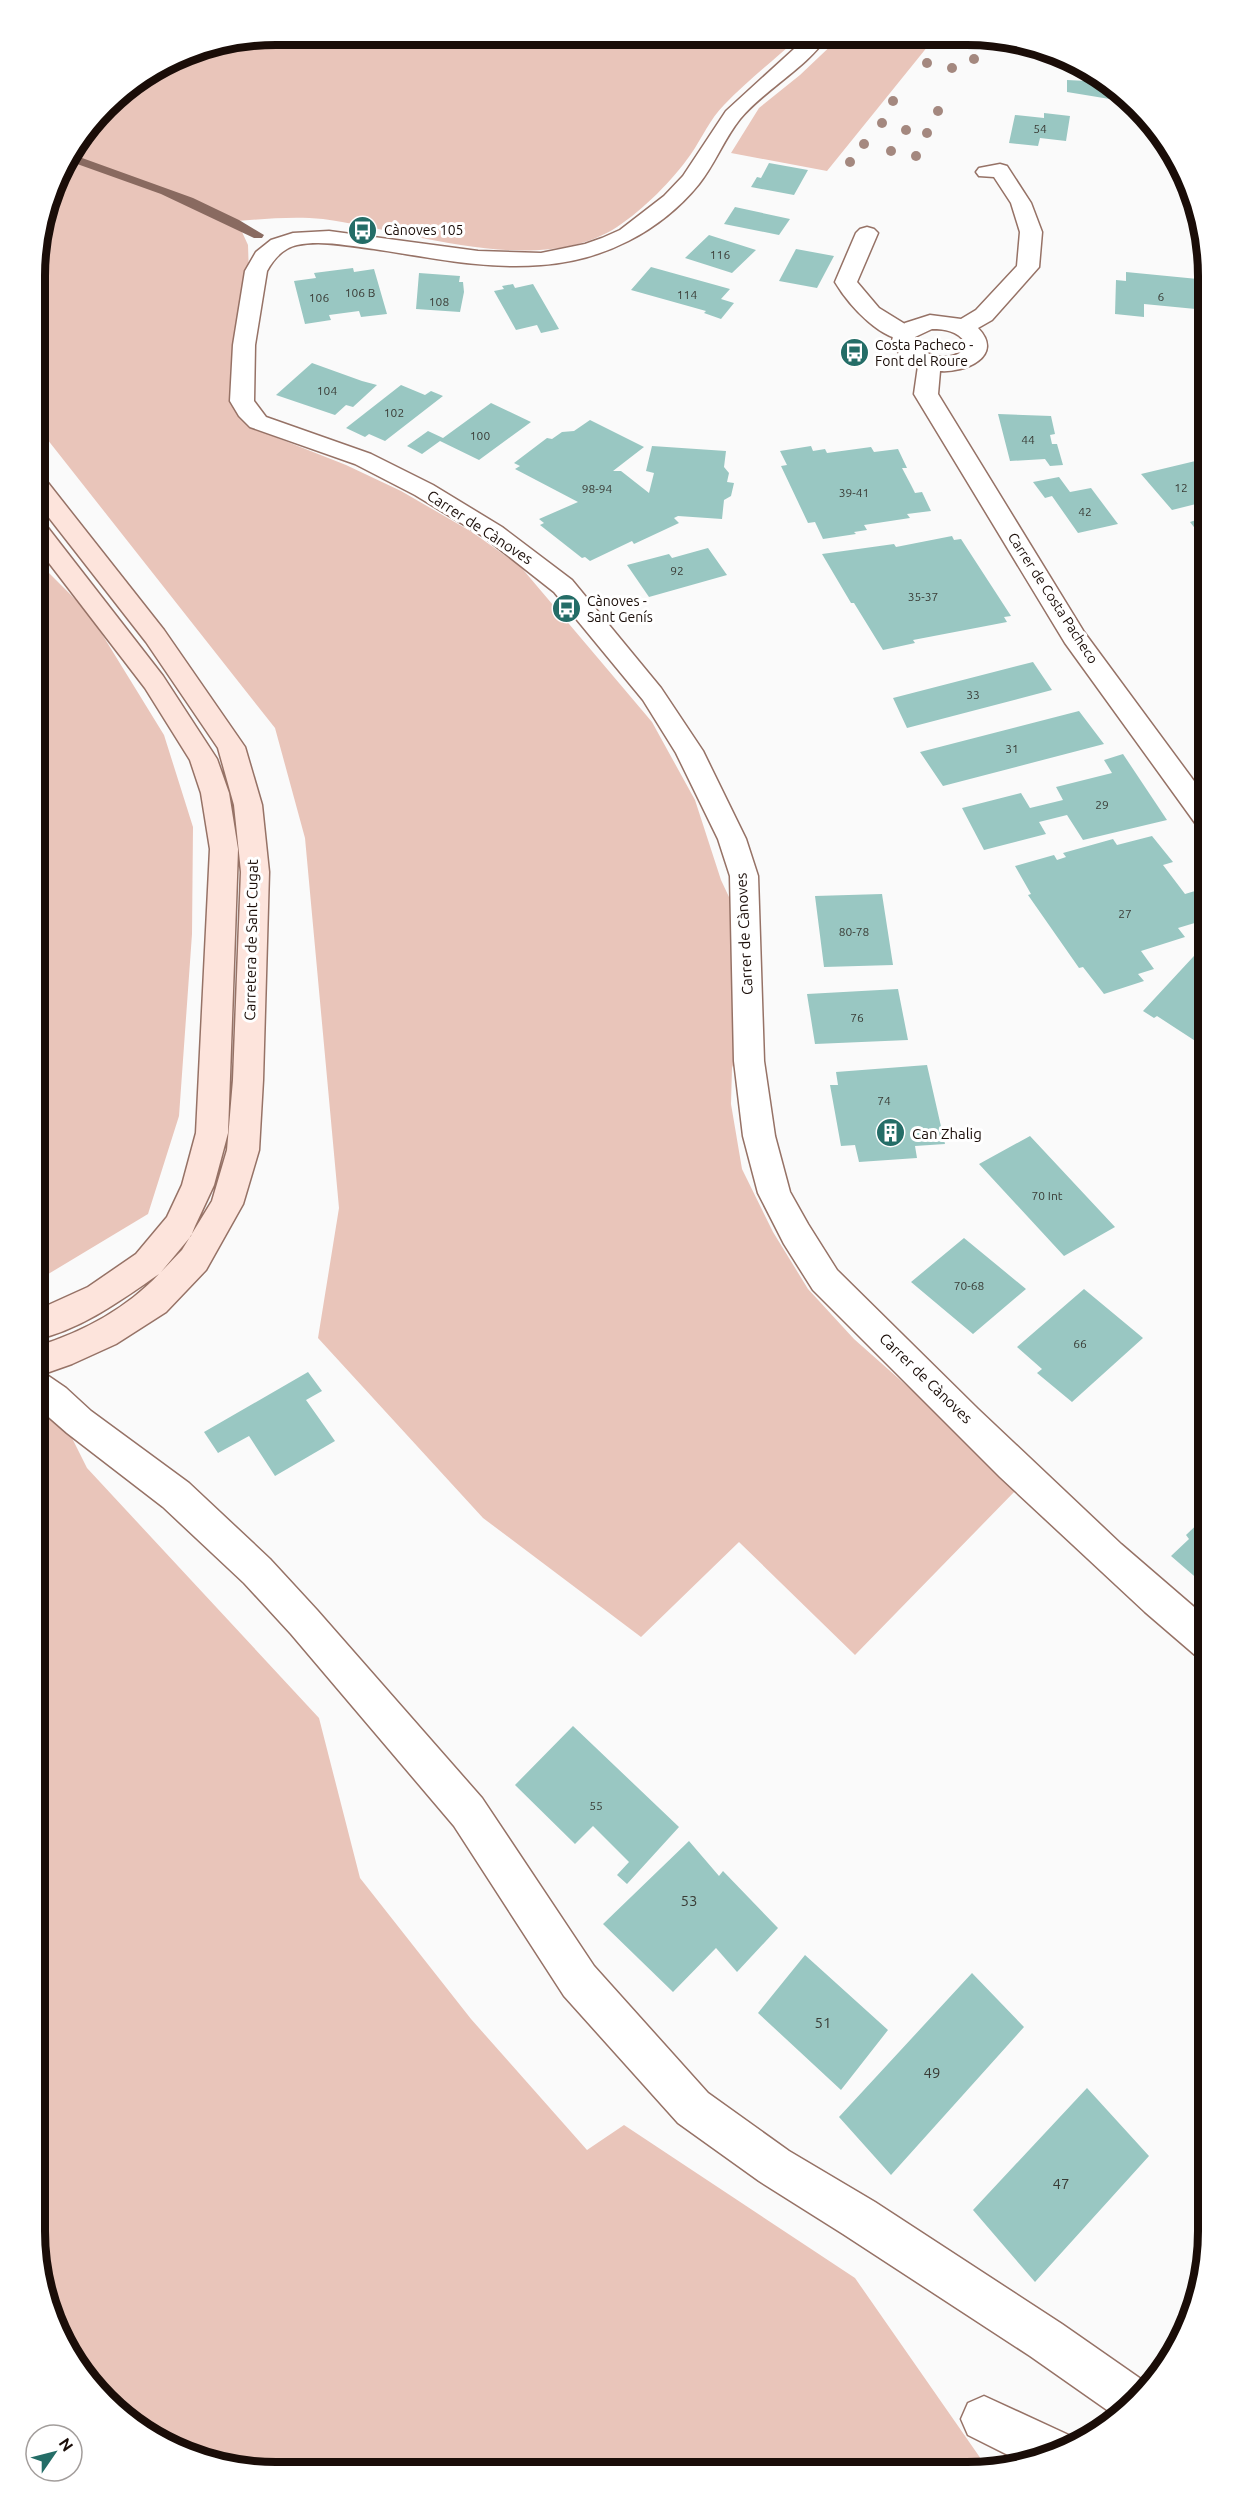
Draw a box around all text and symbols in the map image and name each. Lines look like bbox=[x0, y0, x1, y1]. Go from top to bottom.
house number: 54 bbox=[1033, 122, 1047, 135]
bus stop icon: Cànoves 105 bbox=[347, 214, 379, 246]
place label: Cànoves 105 bbox=[384, 222, 463, 238]
house number: 116 bbox=[710, 248, 730, 261]
house number: 106 B bbox=[345, 286, 375, 299]
house number: 114 bbox=[677, 288, 697, 301]
house number: 6 bbox=[1158, 290, 1165, 303]
house number: 106 bbox=[309, 291, 329, 304]
house number: 108 bbox=[429, 295, 449, 308]
bus stop icon: Costa Pacheco - Font del Roure bbox=[838, 337, 870, 369]
place label: Costa Pacheco - Font del Roure bbox=[875, 337, 973, 369]
house number: 104 bbox=[317, 384, 337, 397]
house number: 102 bbox=[384, 406, 404, 419]
house number: 100 bbox=[470, 429, 490, 442]
house number: 44 bbox=[1021, 433, 1035, 446]
house number: 12 bbox=[1174, 481, 1188, 494]
house number: 98-94 bbox=[582, 482, 612, 495]
house number: 39-41 bbox=[839, 486, 869, 499]
street label: Carrer de Cànoves bbox=[424, 487, 536, 567]
house number: 42 bbox=[1078, 505, 1092, 518]
street label: Carrer de Costa Pacheco bbox=[1005, 530, 1101, 666]
house number: 92 bbox=[670, 564, 684, 577]
house number: 35-37 bbox=[908, 590, 938, 603]
bus stop icon: Cànoves - Sant Genís bbox=[550, 593, 582, 625]
place label: Cànoves - Sant Genís bbox=[587, 593, 653, 625]
house number: 33 bbox=[966, 688, 980, 701]
house number: 31 bbox=[1005, 742, 1019, 755]
house number: 29 bbox=[1095, 798, 1109, 811]
street label: Carretera de Sant Cugat bbox=[241, 859, 261, 1021]
street label: Carrer de Cànoves bbox=[732, 872, 756, 996]
house number: 27 bbox=[1118, 907, 1132, 920]
house number: 80-78 bbox=[839, 925, 869, 938]
house number: 76 bbox=[850, 1011, 864, 1024]
house number: 74 bbox=[877, 1094, 891, 1107]
building icon: Can Zhalig bbox=[875, 1117, 907, 1149]
place label: Can Zhalig bbox=[912, 1125, 982, 1142]
house number: 70 Int bbox=[1032, 1189, 1063, 1202]
house number: 70-68 bbox=[954, 1279, 984, 1292]
street label: Carrer de Cànoves bbox=[876, 1329, 976, 1427]
house number: 66 bbox=[1073, 1337, 1087, 1350]
house number: 55 bbox=[589, 1799, 603, 1812]
house number: 53 bbox=[681, 1892, 697, 1909]
house number: 51 bbox=[815, 2014, 831, 2031]
house number: 49 bbox=[924, 2064, 940, 2081]
house number: 47 bbox=[1053, 2175, 1069, 2192]
north arrow bbox=[24, 2423, 84, 2483]
text: N bbox=[55, 2434, 77, 2454]

